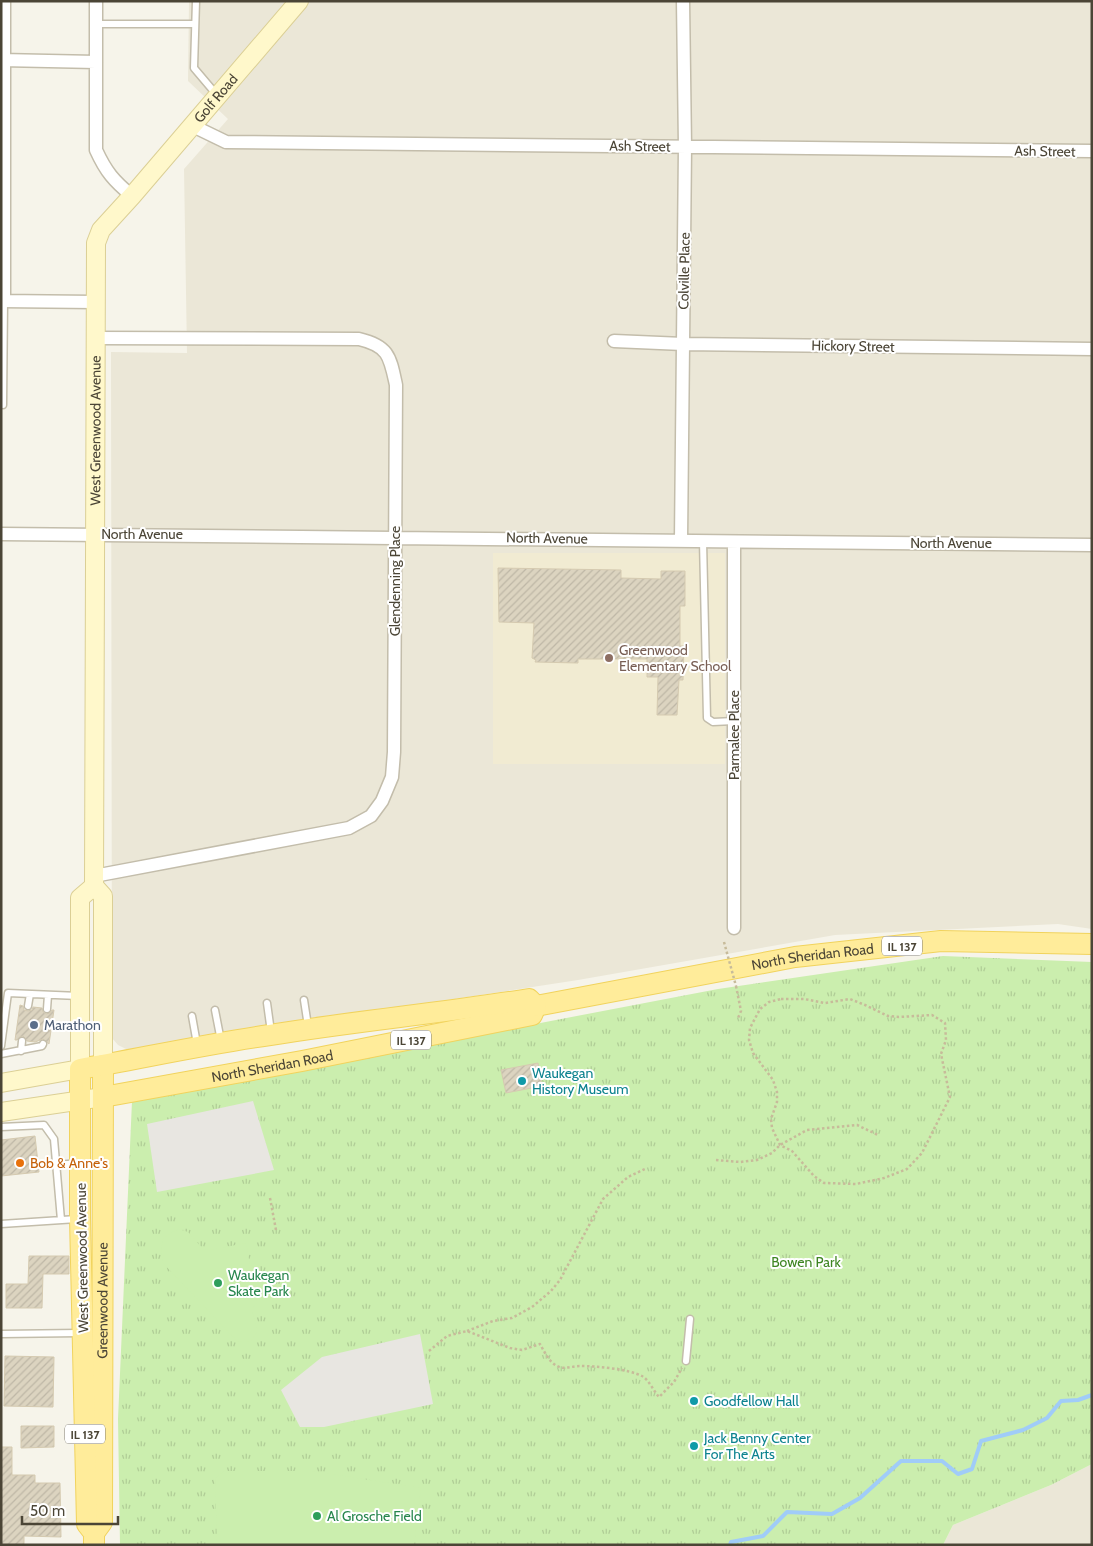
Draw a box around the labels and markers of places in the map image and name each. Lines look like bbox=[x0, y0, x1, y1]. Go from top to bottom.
place label: Greenwood Elementary School bbox=[619, 641, 732, 675]
marker: Greenwood Elementary School bbox=[603, 652, 615, 664]
place label: Marathon bbox=[44, 1016, 101, 1034]
marker: Marathon bbox=[28, 1019, 40, 1031]
place label: Waukegan History Museum bbox=[532, 1064, 629, 1098]
marker: Waukegan History Museum bbox=[516, 1075, 528, 1087]
place label: Bob & Anne's bbox=[30, 1154, 108, 1172]
marker: Bob & Anne's bbox=[14, 1157, 26, 1169]
place label: Waukegan Skate Park bbox=[228, 1266, 290, 1300]
marker: Waukegan Skate Park bbox=[212, 1277, 224, 1289]
place label: Goodfellow Hall bbox=[704, 1392, 799, 1410]
marker: Goodfellow Hall bbox=[688, 1395, 700, 1407]
place label: Jack Benny Center For The Arts bbox=[703, 1429, 811, 1463]
marker: Jack Benny Center For The Arts bbox=[688, 1440, 700, 1452]
place label: Al Grosche Field bbox=[327, 1507, 422, 1525]
marker: Al Grosche Field bbox=[311, 1510, 323, 1522]

